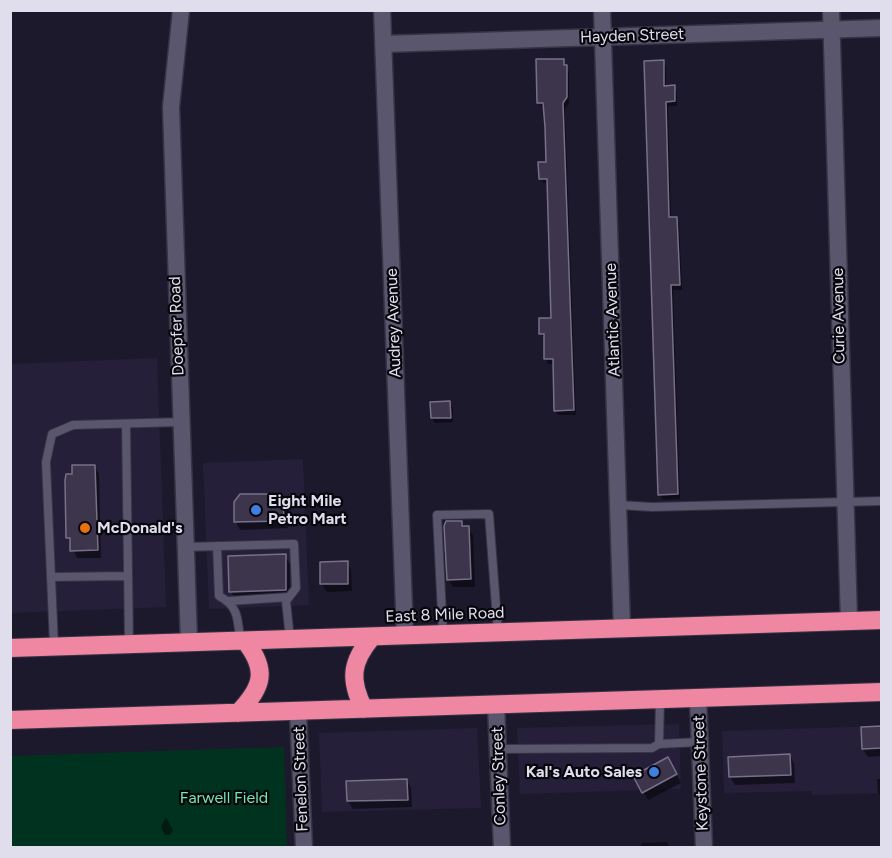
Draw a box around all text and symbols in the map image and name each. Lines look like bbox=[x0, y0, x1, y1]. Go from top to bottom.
street label: Hayden Street bbox=[580, 25, 684, 47]
street label: Atlantic Avenue bbox=[601, 263, 625, 377]
street label: Audrey Avenue bbox=[382, 268, 406, 378]
street label: Curie Avenue bbox=[829, 268, 849, 364]
street label: Doepfer Road bbox=[166, 276, 188, 376]
place label: Eight Mile Petro Mart bbox=[268, 491, 347, 529]
marker: Eight Mile Petro Mart bbox=[249, 503, 263, 517]
place label: McDonald's bbox=[97, 518, 182, 538]
marker: McDonald's bbox=[78, 521, 92, 535]
street label: East 8 Mile Road bbox=[385, 603, 505, 627]
street label: Keystone Street bbox=[689, 715, 713, 831]
street label: Fenelon Street bbox=[290, 726, 312, 832]
street label: Conley Street bbox=[488, 726, 510, 826]
place label: Kal's Auto Sales bbox=[526, 762, 642, 782]
marker: Kal's Auto Sales bbox=[647, 765, 661, 779]
park label: Farwell Field bbox=[180, 788, 268, 808]

